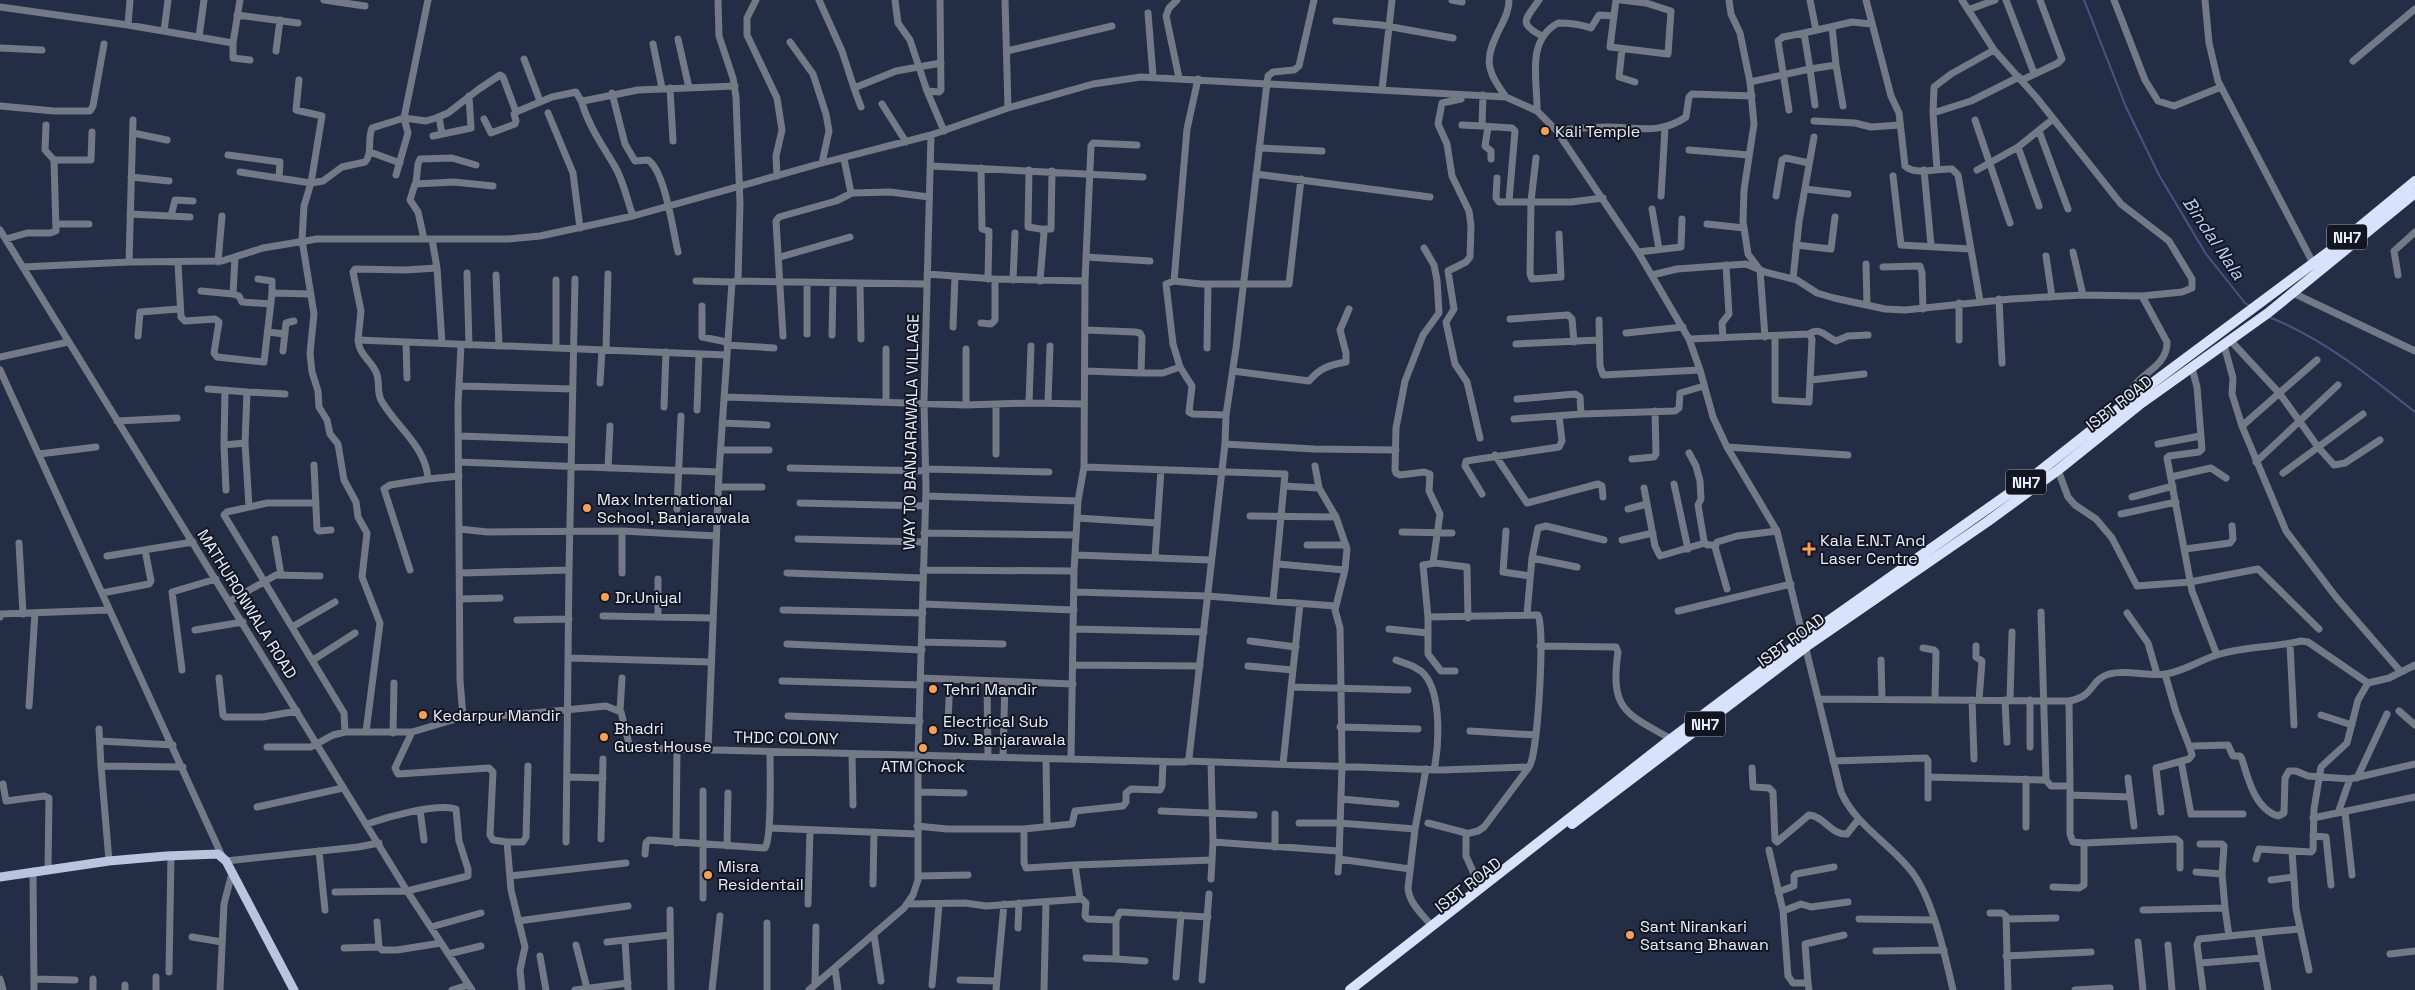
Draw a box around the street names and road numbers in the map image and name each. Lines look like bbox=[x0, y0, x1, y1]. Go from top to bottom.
road number: NH7 bbox=[2327, 224, 2367, 250]
street label: WAY TO BANJARAWALA VILLAGE bbox=[898, 314, 924, 550]
street label: ISBT ROAD bbox=[2082, 371, 2156, 435]
road number: NH7 bbox=[2006, 470, 2046, 494]
street label: MATHURONWALA ROAD bbox=[192, 525, 302, 683]
street label: ISBT ROAD bbox=[1753, 608, 1829, 672]
road number: NH7 bbox=[1685, 712, 1725, 736]
street label: THDC COLONY bbox=[733, 727, 839, 749]
street label: ISBT ROAD bbox=[1431, 853, 1505, 917]

